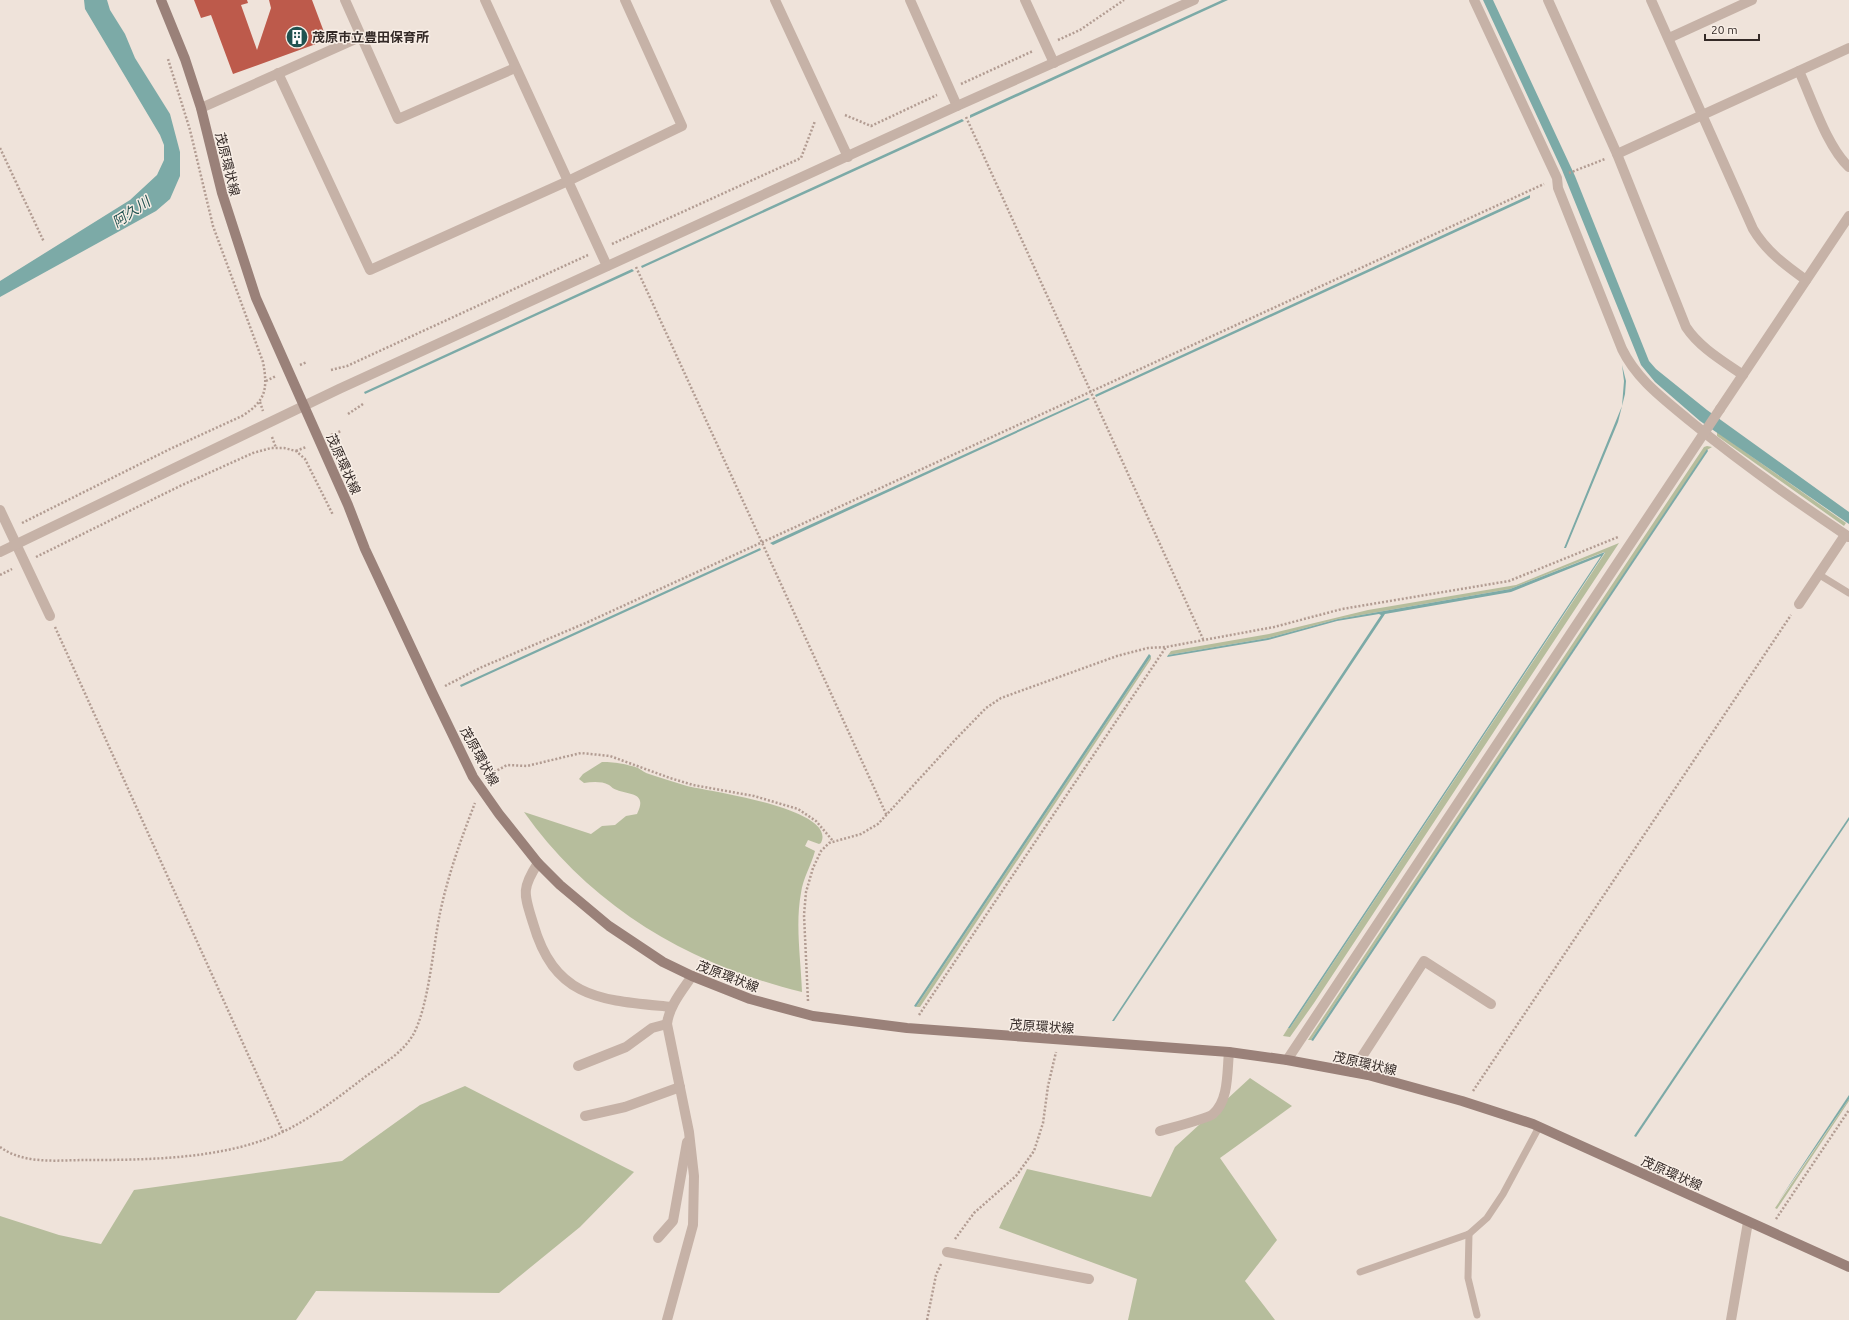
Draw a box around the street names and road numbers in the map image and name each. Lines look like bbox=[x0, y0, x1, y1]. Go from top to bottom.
street label: 茂原環状線 bbox=[213, 131, 243, 197]
street label: 茂原環状線 bbox=[324, 431, 364, 497]
street label: 茂原環状線 bbox=[458, 724, 502, 788]
street label: 茂原環状線 bbox=[695, 958, 761, 994]
street label: 茂原環状線 bbox=[1009, 1017, 1075, 1035]
street label: 茂原環状線 bbox=[1332, 1049, 1398, 1077]
street label: 茂原環状線 bbox=[1639, 1153, 1705, 1193]

